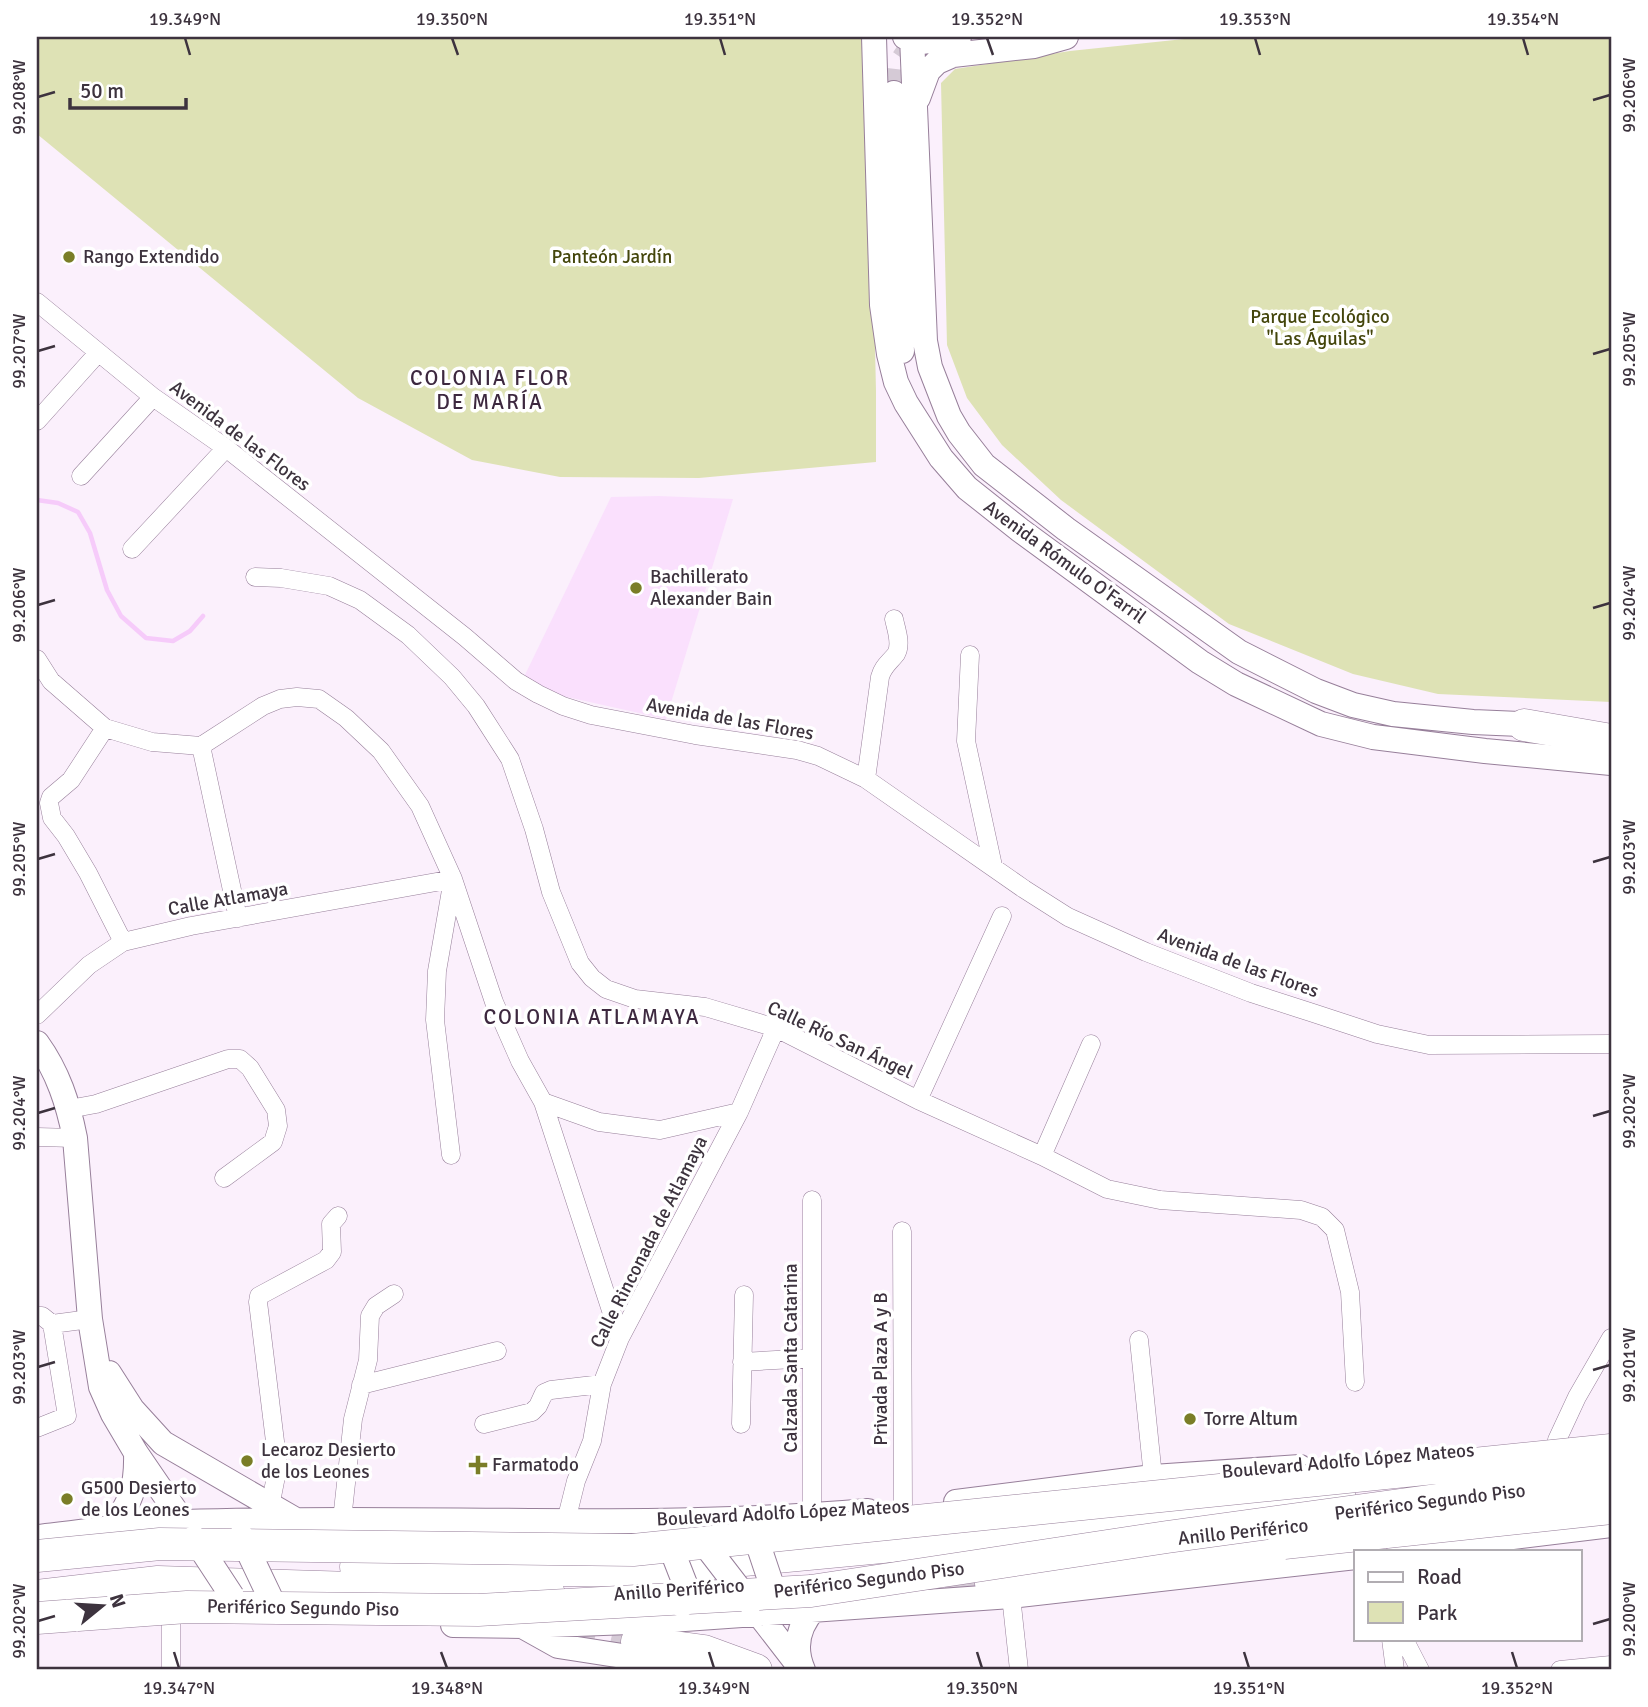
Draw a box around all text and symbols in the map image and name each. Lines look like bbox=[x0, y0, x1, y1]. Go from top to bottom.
text: 19.349°N bbox=[149, 8, 221, 30]
text: 19.350°N bbox=[416, 8, 488, 30]
text: 19.351°N bbox=[684, 8, 756, 30]
text: 19.352°N bbox=[951, 8, 1023, 30]
text: 19.353°N bbox=[1219, 8, 1291, 30]
text: 19.354°N bbox=[1487, 8, 1559, 30]
text: 99.206°W bbox=[1618, 57, 1640, 133]
text: 99.208°W bbox=[8, 59, 30, 135]
scale bar bbox=[70, 66, 186, 110]
text: 50 m bbox=[80, 78, 124, 104]
place label: Rango Extendido bbox=[83, 245, 219, 269]
park label: Panteón Jardín bbox=[552, 245, 672, 269]
marker: Rango Extendido bbox=[61, 249, 77, 265]
park label: Parque Ecológico "Las Águilas" bbox=[1250, 305, 1390, 351]
text: 99.205°W bbox=[1618, 311, 1640, 387]
text: 99.207°W bbox=[8, 313, 30, 389]
district label: COLONIA FLOR DE MARÍA bbox=[410, 365, 570, 415]
street label: Avenida de las Flores bbox=[165, 375, 315, 497]
street label: Avenida Rómulo O'Farril bbox=[979, 495, 1151, 629]
place label: Bachillerato Alexander Bain bbox=[650, 565, 772, 611]
text: 99.204°W bbox=[1618, 565, 1640, 641]
text: 99.206°W bbox=[8, 567, 30, 643]
marker: Bachillerato Alexander Bain bbox=[628, 580, 644, 596]
street label: Avenida de las Flores bbox=[644, 692, 816, 746]
text: 99.203°W bbox=[1618, 819, 1640, 895]
text: 99.205°W bbox=[8, 821, 30, 897]
street label: Calle Atlamaya bbox=[166, 877, 290, 921]
street label: Avenida de las Flores bbox=[1154, 923, 1322, 1003]
street label: Calle Río San Ángel bbox=[763, 996, 917, 1084]
district label: COLONIA ATLAMAYA bbox=[484, 1004, 700, 1030]
text: 99.202°W bbox=[1618, 1073, 1640, 1149]
text: 99.204°W bbox=[8, 1075, 30, 1151]
street label: Calle Rinconada de Atlamaya bbox=[585, 1132, 713, 1352]
street label: Calzada Santa Catarina bbox=[779, 1263, 803, 1453]
street label: Privada Plaza A y B bbox=[869, 1292, 893, 1446]
text: 99.201°W bbox=[1618, 1327, 1640, 1403]
text: 99.203°W bbox=[8, 1329, 30, 1405]
place label: Torre Altum bbox=[1204, 1407, 1298, 1431]
marker: Torre Altum bbox=[1182, 1411, 1198, 1427]
place label: Lecaroz Desierto de los Leones bbox=[261, 1438, 396, 1484]
street label: Boulevard Adolfo López Mateos bbox=[1221, 1438, 1475, 1484]
marker: Lecaroz Desierto de los Leones bbox=[239, 1453, 255, 1469]
place label: Farmatodo bbox=[492, 1453, 579, 1477]
marker: Farmatodo bbox=[470, 1457, 486, 1473]
place label: G500 Desierto de los Leones bbox=[81, 1476, 197, 1522]
street label: Periférico Segundo Piso bbox=[1333, 1478, 1527, 1526]
marker: G500 Desierto de los Leones bbox=[59, 1491, 75, 1507]
street label: Boulevard Adolfo López Mateos bbox=[656, 1494, 910, 1532]
street label: Anillo Periférico bbox=[1177, 1513, 1310, 1551]
legend bbox=[1354, 1550, 1582, 1640]
street label: Periférico Segundo Piso bbox=[772, 1556, 966, 1604]
text: Road bbox=[1417, 1564, 1462, 1590]
north arrow bbox=[66, 1570, 136, 1640]
street label: Anillo Periférico bbox=[613, 1573, 745, 1607]
text: 99.200°W bbox=[1618, 1581, 1640, 1657]
text: 99.202°W bbox=[8, 1583, 30, 1659]
text: N bbox=[104, 1591, 131, 1611]
street label: Periférico Segundo Piso bbox=[207, 1594, 399, 1622]
text: Park bbox=[1417, 1600, 1458, 1626]
text: 19.347°N bbox=[143, 1677, 215, 1699]
text: 19.348°N bbox=[411, 1677, 483, 1699]
text: 19.349°N bbox=[678, 1677, 750, 1699]
text: 19.350°N bbox=[946, 1677, 1018, 1699]
text: 19.351°N bbox=[1213, 1677, 1285, 1699]
text: 19.352°N bbox=[1481, 1677, 1553, 1699]

